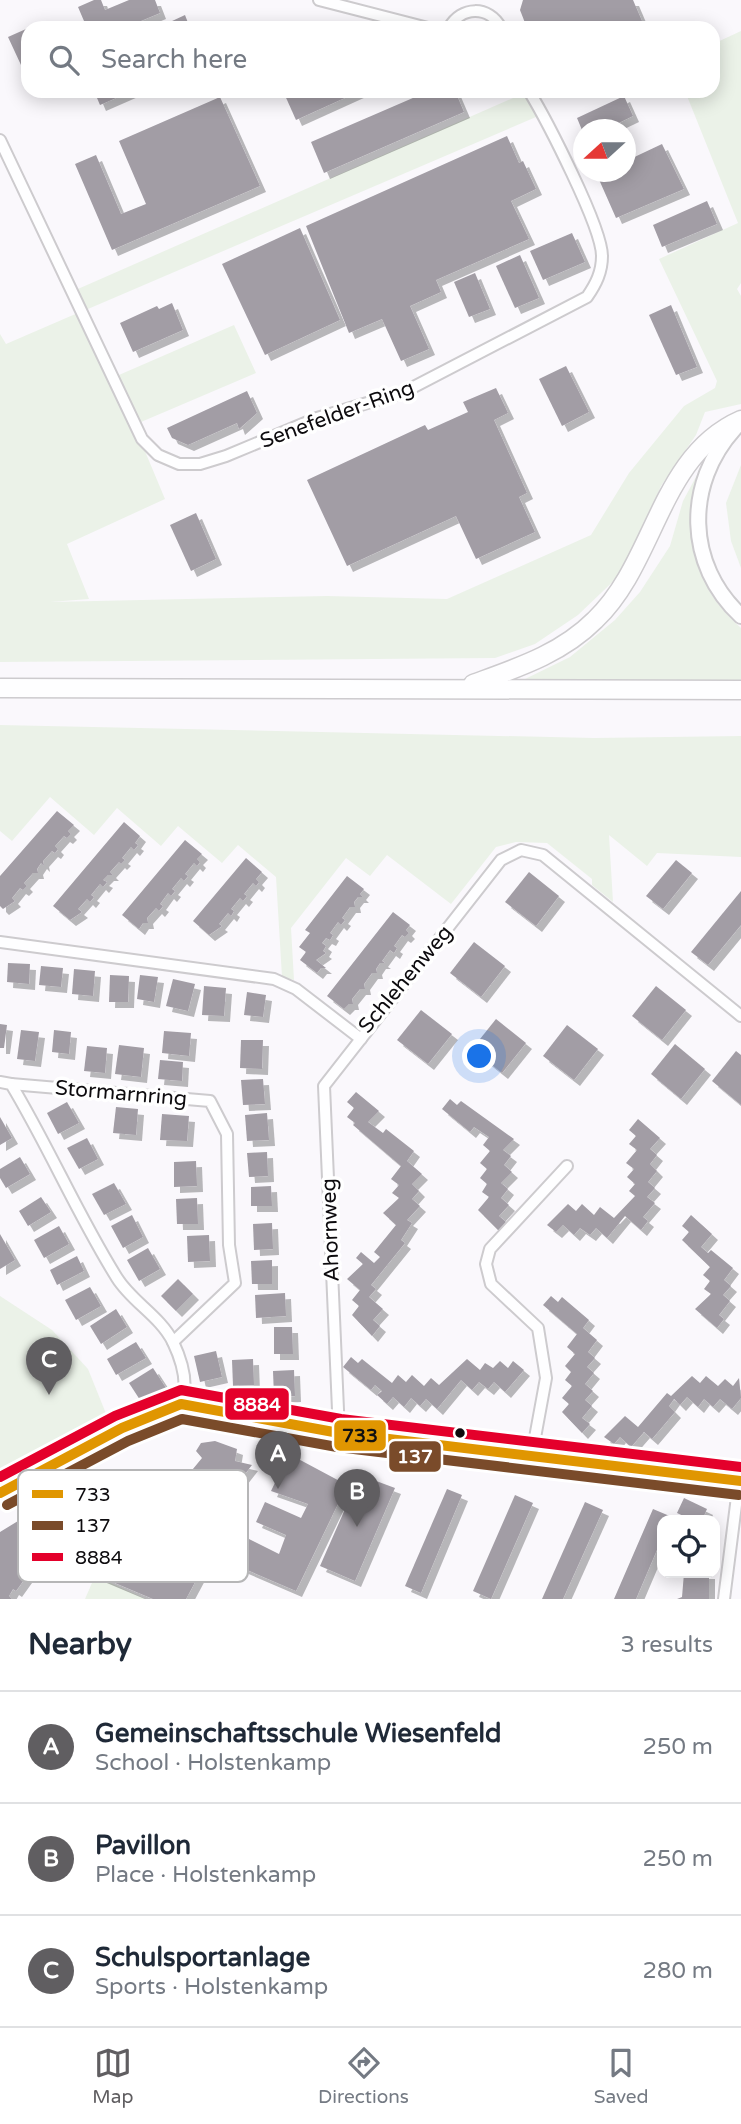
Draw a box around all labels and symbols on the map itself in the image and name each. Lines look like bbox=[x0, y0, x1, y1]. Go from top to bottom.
north arrow bbox=[573, 119, 636, 182]
street label: Senefelder-Ring bbox=[257, 375, 418, 454]
street label: Schlehenweg bbox=[353, 920, 458, 1038]
your location bbox=[462, 1039, 496, 1073]
street label: Stormarnring bbox=[54, 1075, 188, 1112]
street label: Ahornweg bbox=[316, 1178, 345, 1282]
pin: C bbox=[26, 1337, 72, 1395]
line badge: 8884 bbox=[224, 1387, 290, 1421]
text: 8884 bbox=[233, 1394, 281, 1416]
line badge: 733 bbox=[333, 1419, 387, 1452]
text: 733 bbox=[342, 1425, 378, 1447]
unlabelled marker bbox=[453, 1426, 467, 1440]
pin: A bbox=[255, 1431, 301, 1489]
line badge: 137 bbox=[388, 1440, 442, 1473]
text: 137 bbox=[397, 1446, 433, 1468]
pin: B bbox=[334, 1469, 380, 1527]
legend bbox=[18, 1470, 248, 1582]
text: 733 bbox=[75, 1484, 111, 1506]
text: 137 bbox=[75, 1515, 111, 1537]
text: 8884 bbox=[75, 1547, 123, 1569]

